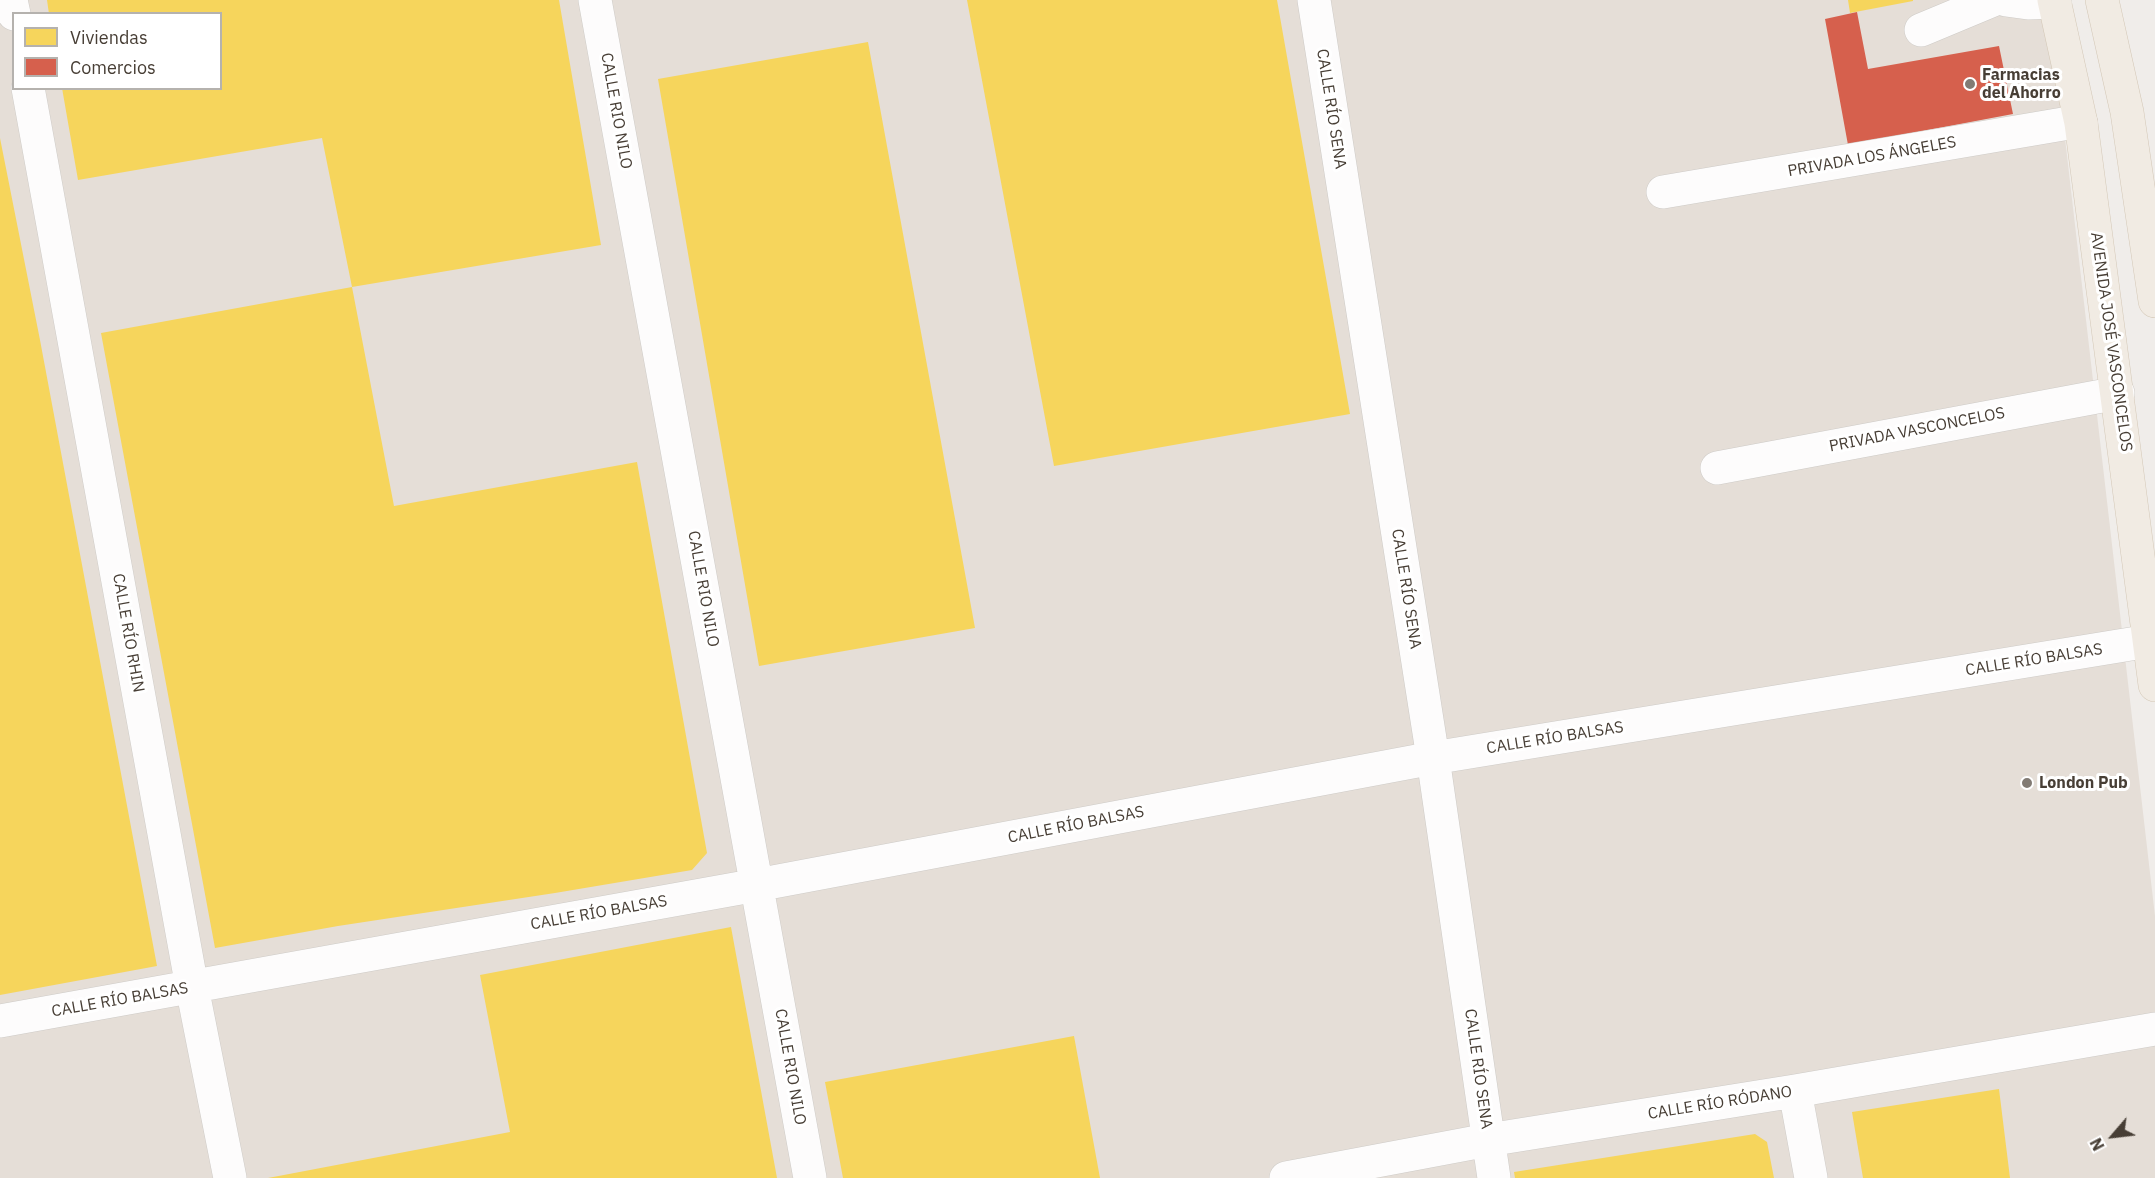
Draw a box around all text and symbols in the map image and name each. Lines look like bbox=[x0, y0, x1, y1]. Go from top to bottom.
legend bbox=[12, 12, 222, 90]
text: Viviendas bbox=[70, 26, 148, 49]
street label: CALLE RÍO SENA bbox=[1312, 48, 1350, 170]
street label: CALLE RIO NILO bbox=[596, 51, 636, 171]
text: Comercios bbox=[70, 56, 156, 79]
place label: Farmacias del Ahorro bbox=[1982, 65, 2061, 103]
marker: Farmacias del Ahorro bbox=[1963, 77, 1977, 91]
street label: PRIVADA LOS ÁNGELES bbox=[1786, 133, 1958, 181]
street label: AVENIDA JOSÉ VASCONCELOS bbox=[2086, 231, 2136, 453]
street label: PRIVADA VASCONCELOS bbox=[1827, 404, 2007, 456]
street label: CALLE RÍO SENA bbox=[1387, 528, 1425, 650]
street label: CALLE RIO NILO bbox=[683, 529, 723, 649]
street label: CALLE RÍO RHIN bbox=[108, 572, 148, 694]
street label: CALLE RÍO BALSAS bbox=[1964, 640, 2104, 680]
street label: CALLE RÍO BALSAS bbox=[1485, 718, 1625, 758]
place label: London Pub bbox=[2039, 773, 2128, 793]
marker: London Pub bbox=[2020, 776, 2034, 790]
street label: CALLE RÍO BALSAS bbox=[1006, 802, 1146, 848]
street label: CALLE RÍO BALSAS bbox=[529, 892, 669, 934]
street label: CALLE RÍO BALSAS bbox=[50, 979, 190, 1021]
street label: CALLE RIO NILO bbox=[770, 1007, 810, 1127]
street label: CALLE RÍO SENA bbox=[1460, 1008, 1496, 1130]
street label: CALLE RÍO RÓDANO bbox=[1646, 1082, 1794, 1124]
north arrow bbox=[2083, 1106, 2143, 1166]
text: N bbox=[2086, 1135, 2109, 1154]

